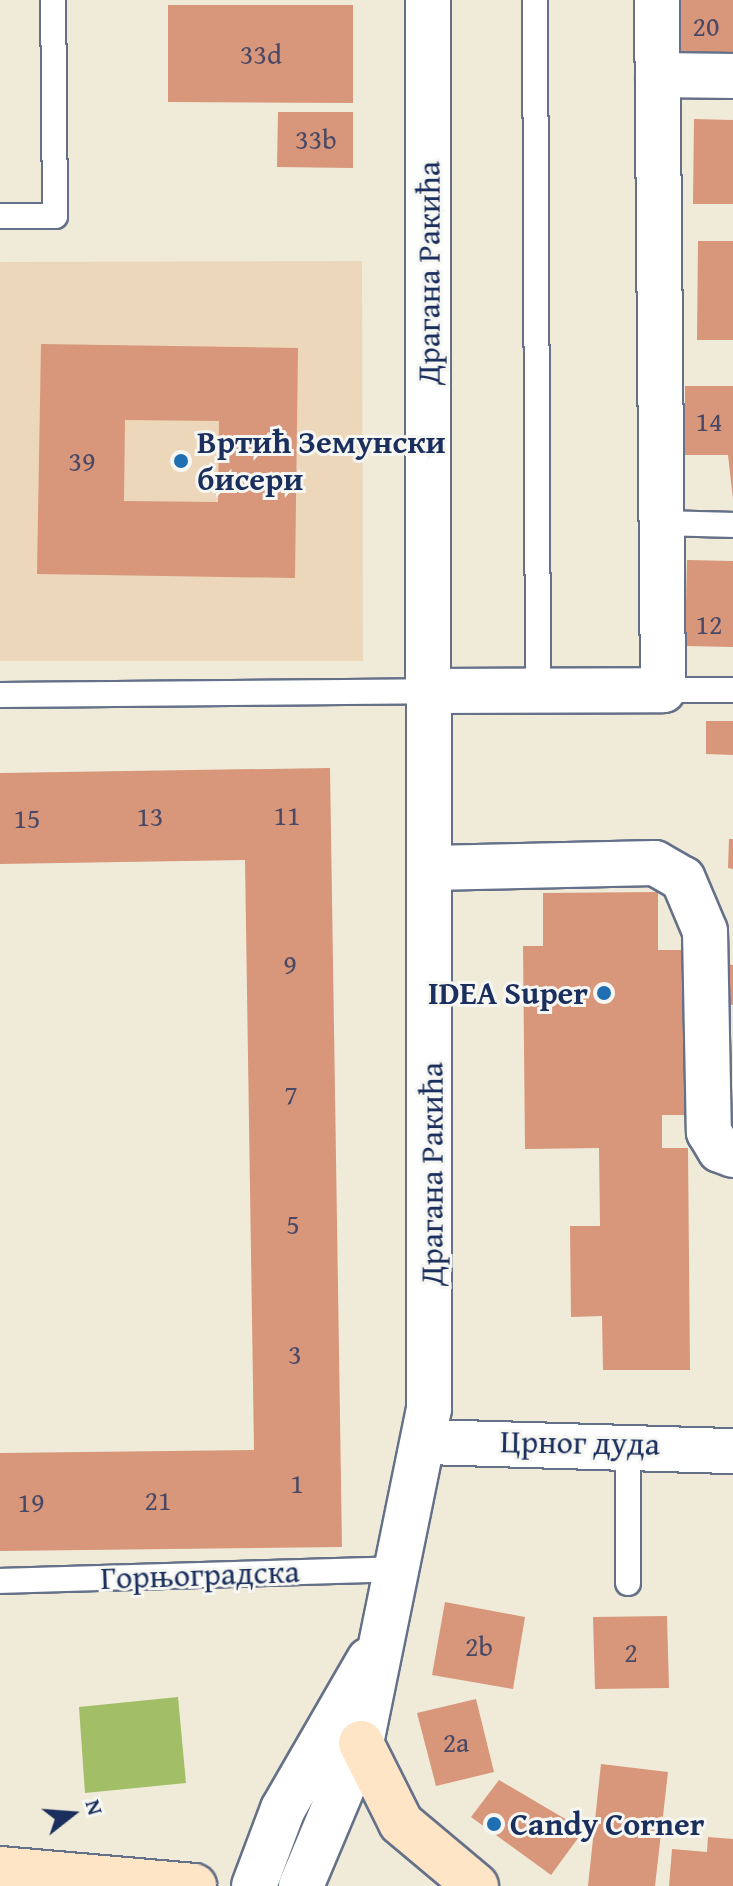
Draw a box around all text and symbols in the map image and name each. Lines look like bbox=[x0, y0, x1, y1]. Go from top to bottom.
house number: 20 bbox=[693, 9, 719, 43]
house number: 33d bbox=[240, 37, 282, 71]
house number: 33b bbox=[295, 122, 337, 156]
street label: Драгана Ракића bbox=[410, 161, 448, 385]
house number: 14 bbox=[696, 404, 722, 438]
place label: Вртић Земунски бисери bbox=[197, 424, 446, 499]
house number: 39 bbox=[69, 444, 95, 478]
marker: Вртић Земунски бисери bbox=[172, 452, 190, 470]
house number: 12 bbox=[696, 607, 722, 641]
house number: 11 bbox=[274, 798, 300, 832]
house number: 13 bbox=[137, 799, 163, 833]
house number: 15 bbox=[14, 801, 40, 835]
house number: 9 bbox=[283, 947, 297, 981]
place label: IDEA Super bbox=[428, 974, 588, 1012]
marker: IDEA Super bbox=[595, 984, 613, 1002]
street label: Драгана Ракића bbox=[413, 1062, 451, 1286]
house number: 7 bbox=[284, 1077, 298, 1111]
house number: 5 bbox=[286, 1207, 300, 1241]
house number: 3 bbox=[288, 1337, 302, 1371]
street label: Црног дуда bbox=[500, 1422, 660, 1464]
house number: 1 bbox=[290, 1466, 304, 1500]
house number: 21 bbox=[145, 1483, 171, 1517]
house number: 19 bbox=[18, 1485, 44, 1519]
street label: Горњоградска bbox=[100, 1552, 300, 1598]
house number: 2b bbox=[465, 1629, 493, 1663]
house number: 2 bbox=[624, 1635, 638, 1669]
house number: 2a bbox=[443, 1725, 469, 1759]
north arrow bbox=[32, 1774, 112, 1854]
text: N bbox=[77, 1795, 112, 1819]
place label: Candy Corner bbox=[510, 1805, 704, 1843]
marker: Candy Corner bbox=[485, 1815, 503, 1833]

